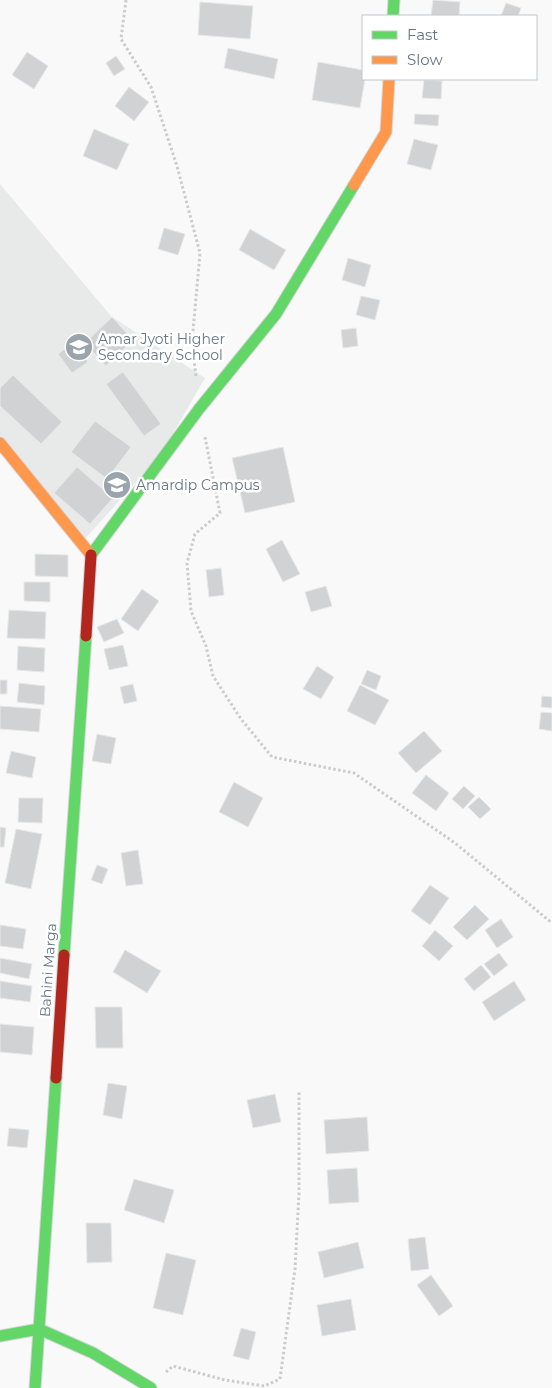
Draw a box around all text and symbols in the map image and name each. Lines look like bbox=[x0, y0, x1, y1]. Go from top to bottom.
legend bbox=[362, 15, 537, 80]
text: Fast bbox=[407, 25, 438, 44]
text: Slow bbox=[407, 50, 443, 69]
place label: Amar Jyoti Higher Secondary School bbox=[98, 330, 225, 364]
school or university icon: Amar Jyoti Higher Secondary School bbox=[64, 332, 94, 362]
school or university icon: Amardip Campus bbox=[102, 470, 132, 500]
place label: Amardip Campus bbox=[136, 476, 260, 494]
street label: Bahini Marga bbox=[36, 923, 60, 1017]

